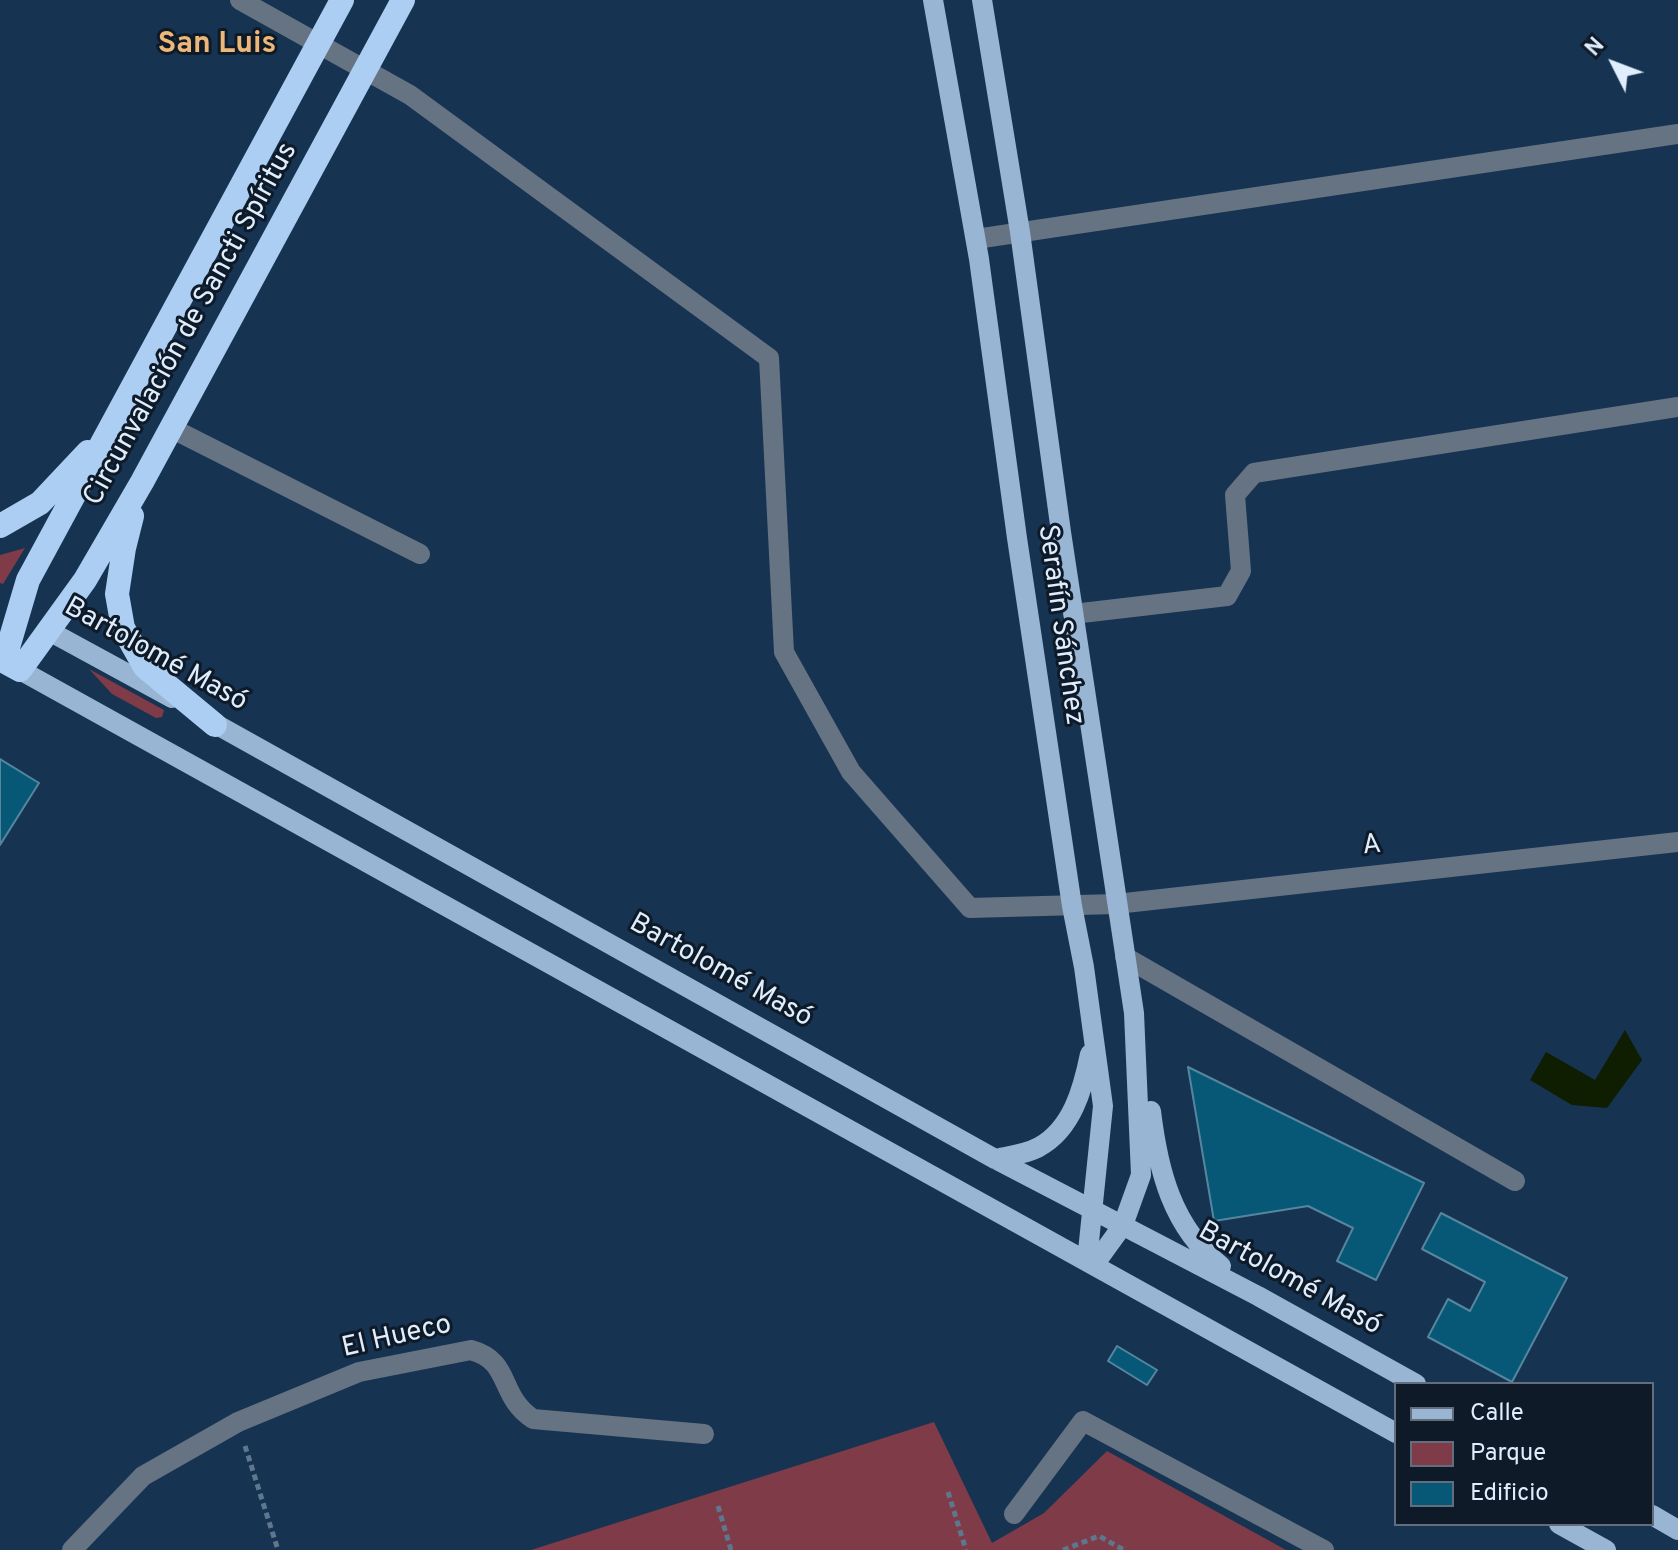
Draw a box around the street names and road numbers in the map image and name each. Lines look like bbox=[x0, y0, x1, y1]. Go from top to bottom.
street label: Circunvalación de Sancti Spíritus bbox=[78, 138, 306, 512]
street label: Serafín Sánchez bbox=[1028, 523, 1090, 727]
street label: Bartolomé Masó bbox=[57, 592, 253, 720]
street label: A bbox=[1361, 829, 1383, 865]
street label: Bartolomé Masó bbox=[622, 908, 818, 1036]
street label: Bartolomé Masó bbox=[1191, 1216, 1387, 1344]
street label: El Hueco bbox=[339, 1309, 455, 1367]

